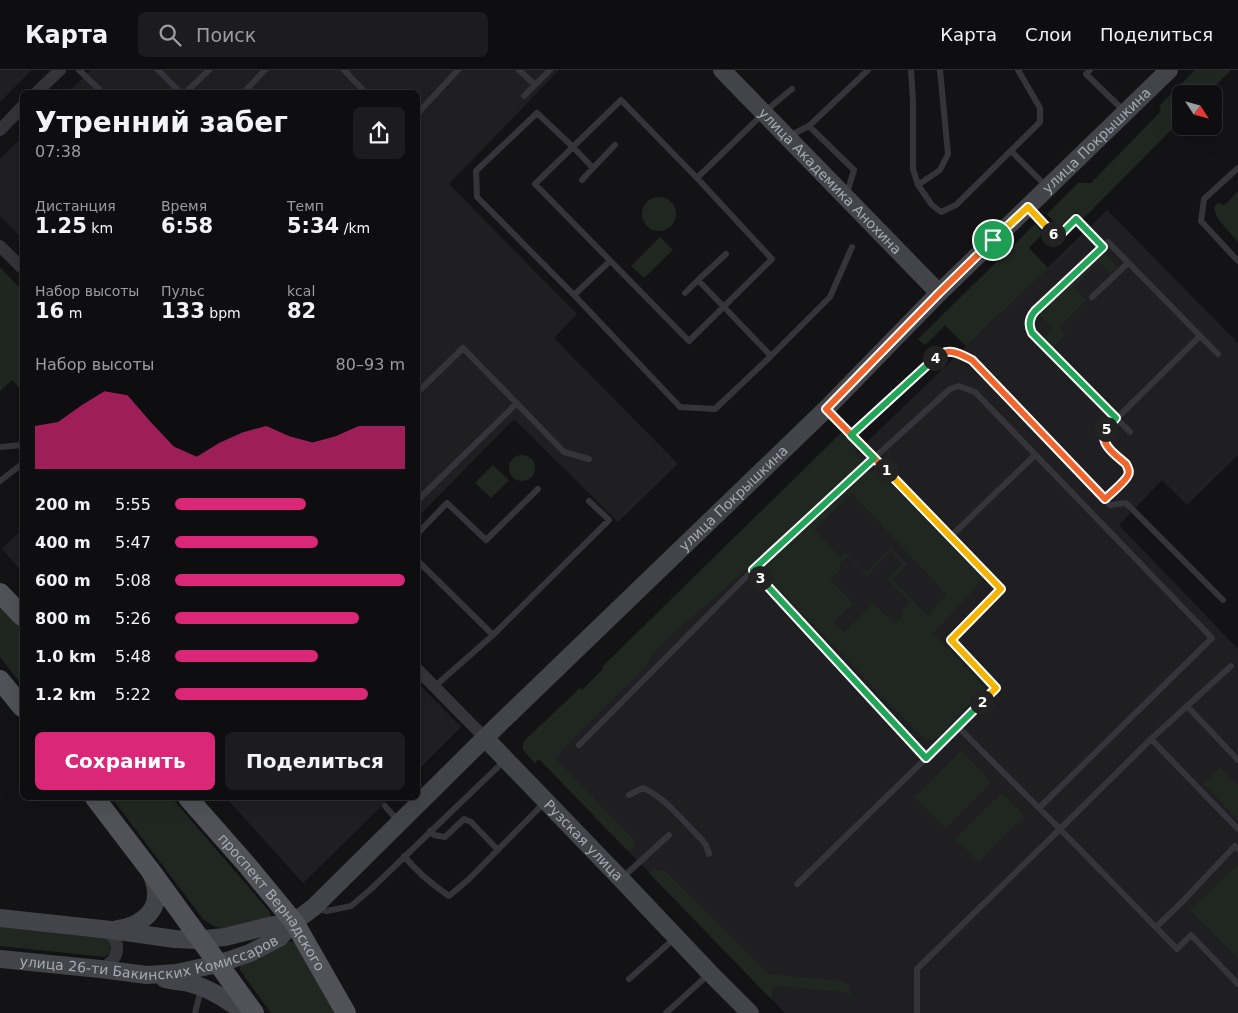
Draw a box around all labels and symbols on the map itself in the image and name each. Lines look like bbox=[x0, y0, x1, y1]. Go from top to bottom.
street label: улица Покрышкина bbox=[1039, 84, 1154, 196]
north arrow bbox=[1172, 85, 1222, 135]
street label: улица Академика Анохина bbox=[755, 105, 905, 257]
pin bbox=[972, 219, 1014, 261]
pin: 6 bbox=[1040, 222, 1066, 246]
pin: 4 bbox=[922, 346, 948, 370]
pin: 5 bbox=[1094, 416, 1118, 442]
street label: улица Покрышкина bbox=[676, 442, 791, 554]
pin: 1 bbox=[874, 458, 898, 482]
pin: 3 bbox=[748, 566, 772, 590]
pin: 2 bbox=[970, 690, 994, 714]
street label: Рузская улица bbox=[541, 796, 626, 884]
street label: проспект Вернадского bbox=[215, 830, 328, 974]
street label: улица 26-ти Бакинских Комиссаров bbox=[19, 932, 281, 983]

